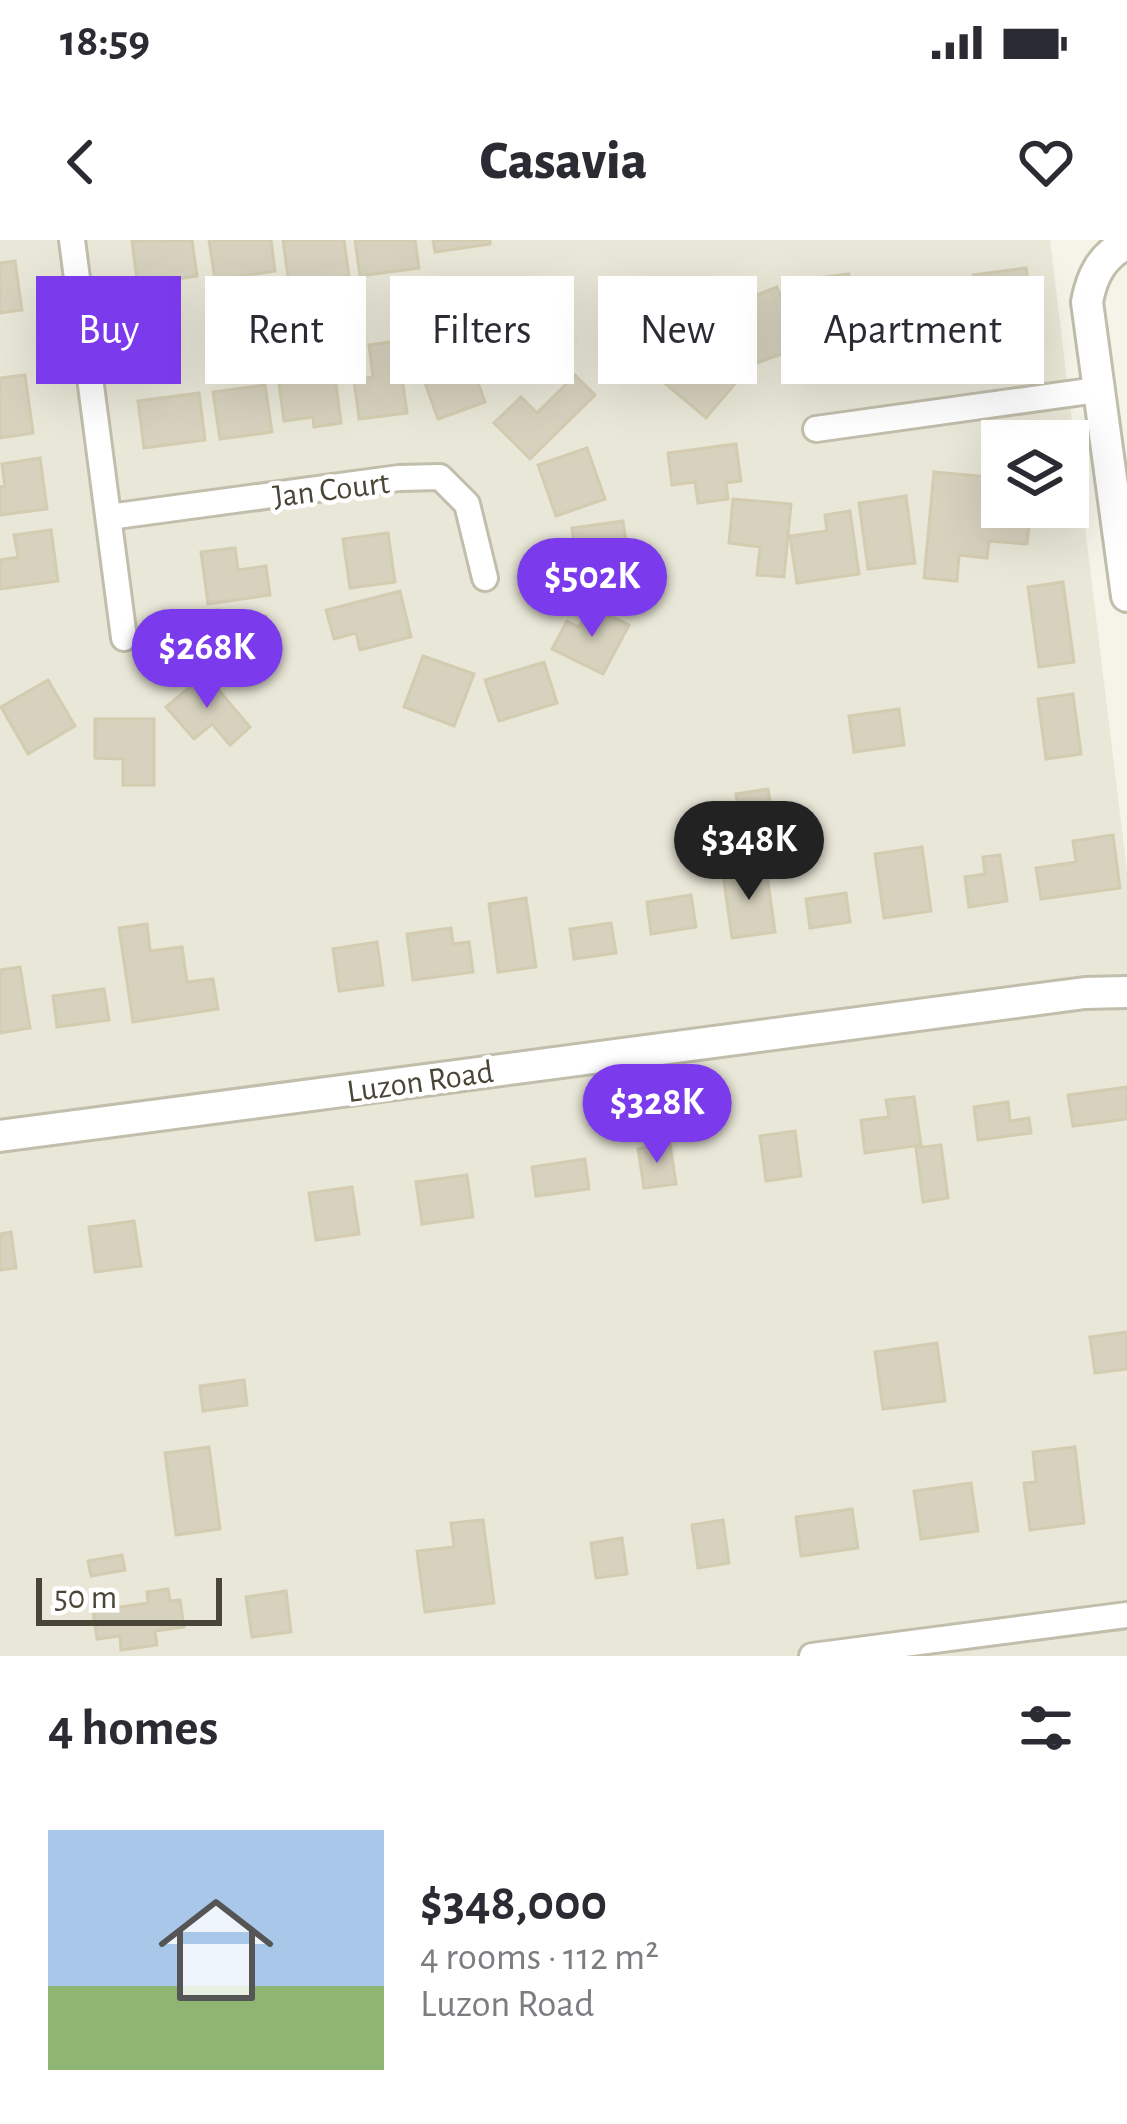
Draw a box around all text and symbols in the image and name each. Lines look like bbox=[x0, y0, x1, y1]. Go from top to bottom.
text: 18:59 bbox=[60, 19, 150, 64]
icon: back bbox=[48, 129, 114, 195]
icon: heart bbox=[1013, 129, 1079, 195]
text: Casavia bbox=[480, 135, 647, 189]
chip: Buy bbox=[36, 276, 181, 384]
chip: Rent bbox=[205, 276, 366, 384]
chip: Filters bbox=[390, 276, 574, 384]
chip: New bbox=[598, 276, 757, 384]
chip: Apartment bbox=[781, 276, 1044, 384]
map controls bbox=[981, 420, 1089, 528]
button: layers bbox=[981, 420, 1089, 528]
street label: Jan Court bbox=[271, 467, 392, 514]
pin: $502K bbox=[508, 538, 676, 640]
text: $502K bbox=[544, 557, 640, 596]
pin: $268K bbox=[123, 609, 291, 711]
text: $268K bbox=[159, 628, 255, 667]
pin: $348K bbox=[665, 801, 833, 903]
text: $348K bbox=[701, 820, 797, 859]
street label: Luzon Road bbox=[345, 1056, 496, 1109]
pin: $328K bbox=[573, 1064, 741, 1166]
text: $328K bbox=[610, 1083, 704, 1122]
scale bar bbox=[36, 1572, 222, 1625]
text: 50 m bbox=[54, 1582, 117, 1615]
icon: filters bbox=[1013, 1695, 1079, 1761]
text: 4 homes bbox=[48, 1703, 218, 1754]
icon: home bbox=[144, 1878, 288, 2022]
text: $348,000 bbox=[420, 1878, 607, 1929]
text: 4 rooms · 112 m² bbox=[420, 1938, 659, 1977]
text: Luzon Road bbox=[420, 1985, 595, 2024]

